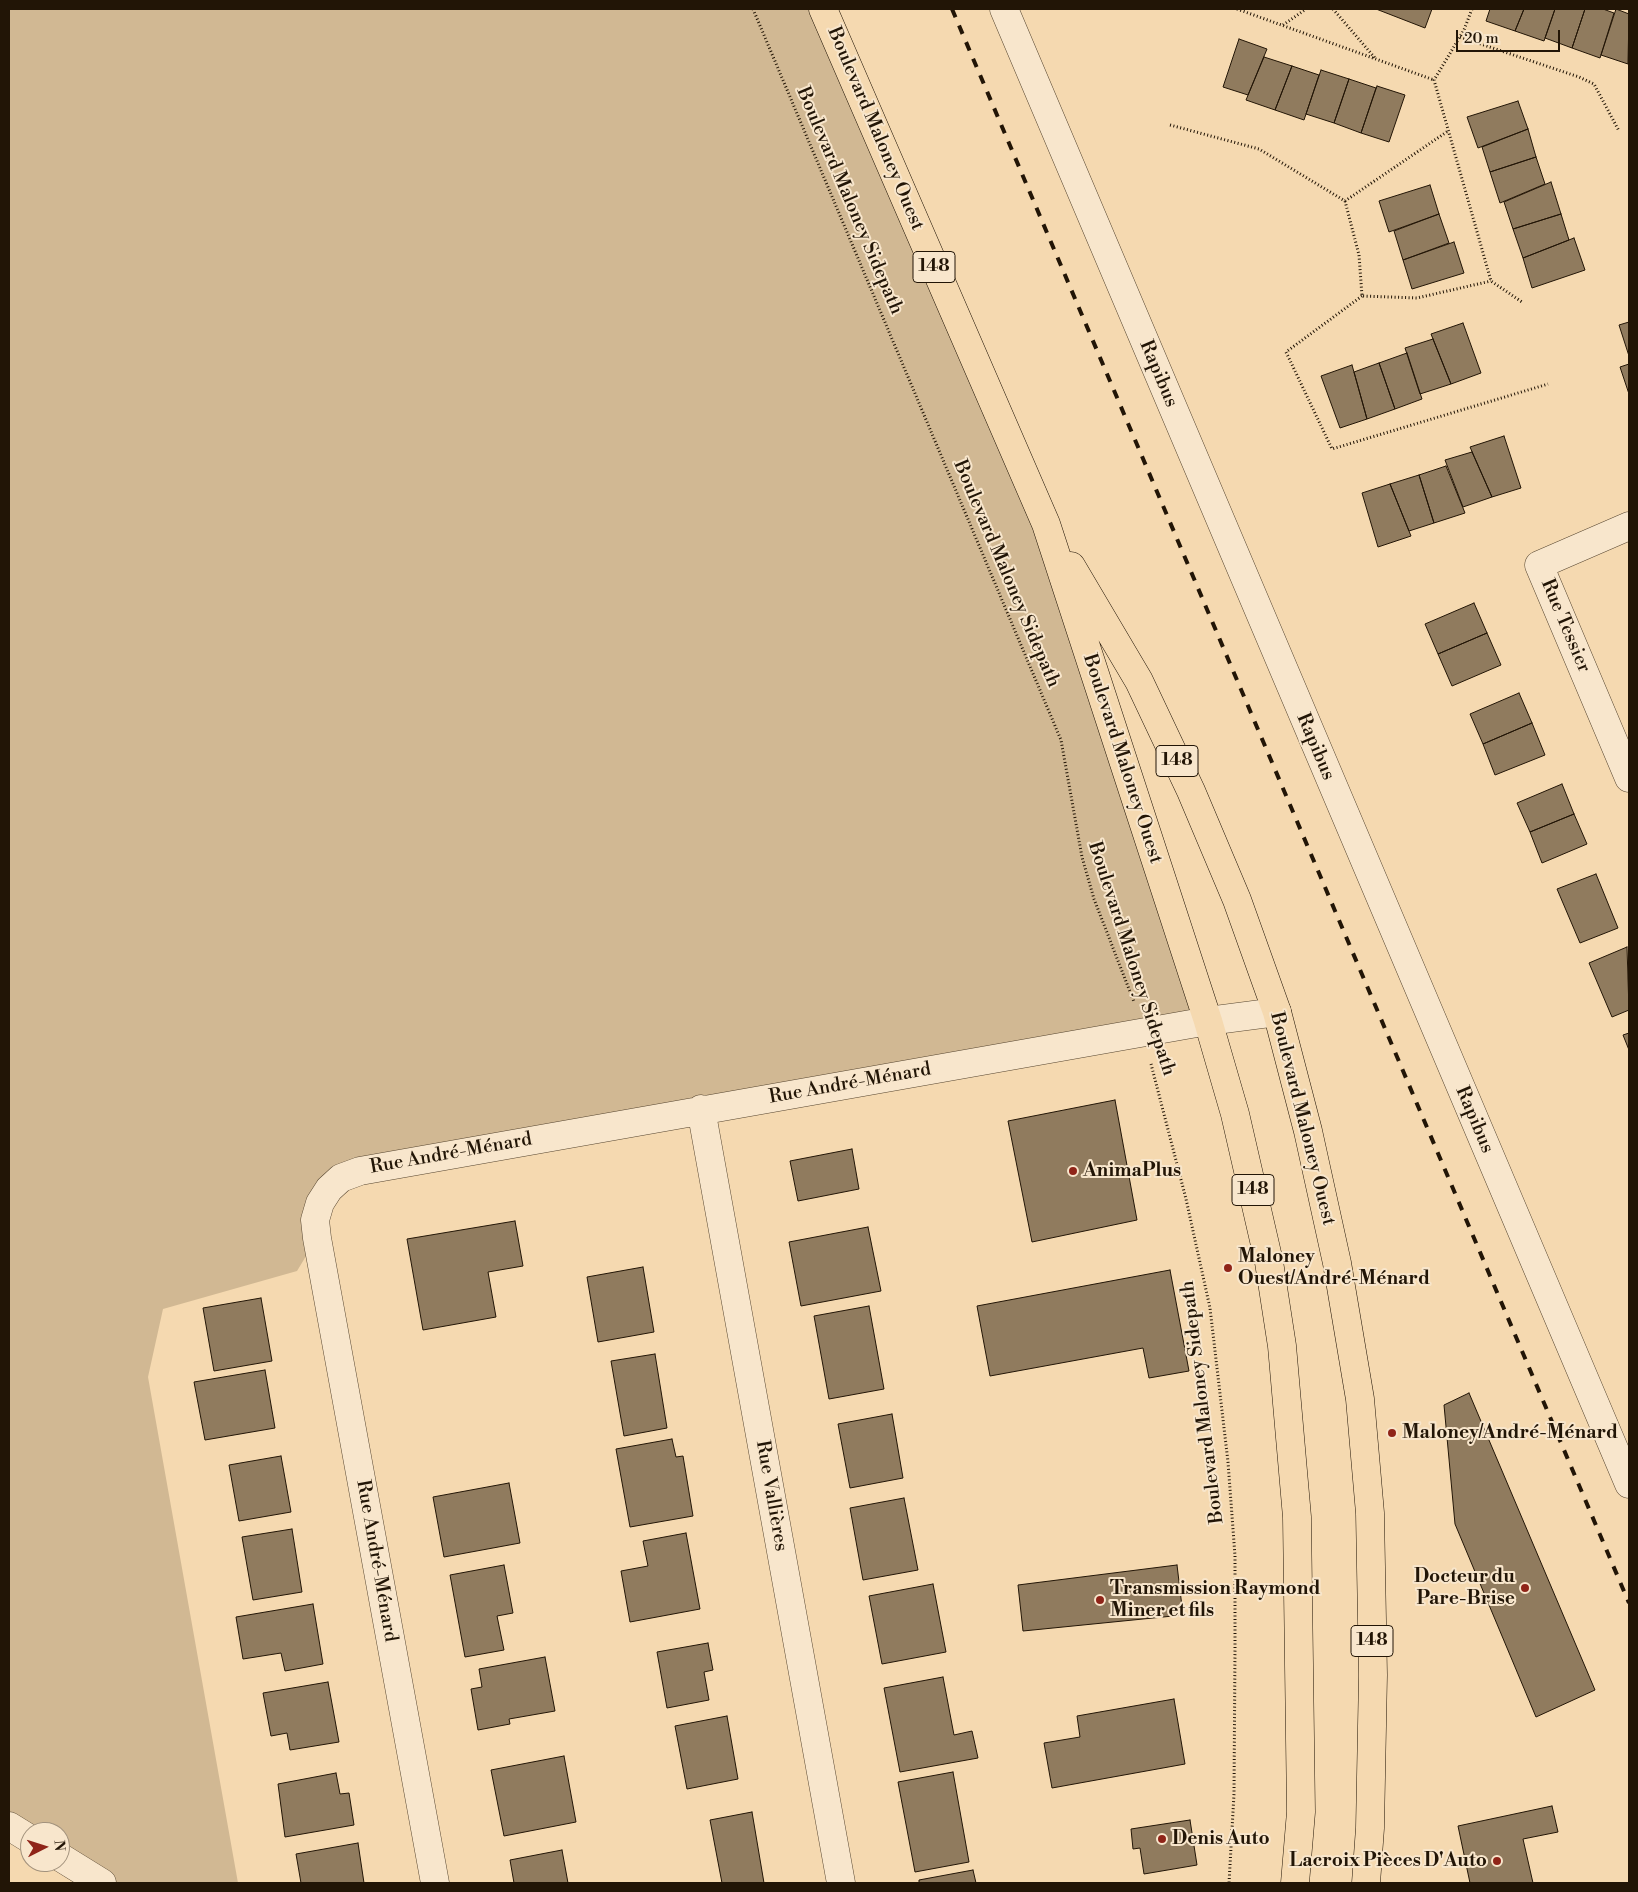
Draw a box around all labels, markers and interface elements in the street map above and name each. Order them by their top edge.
scale bar [1458,20,1562,52]
street label: Boulevard Maloney Ouest [822,24,928,234]
text: 20 m [1464,29,1499,48]
street label: Boulevard Maloney Sidepath [791,84,907,318]
road number: 148 [913,252,955,282]
street label: Rapibus [1134,337,1182,411]
street label: Boulevard Maloney Sidepath [948,457,1064,691]
street label: Rue Tessier [1535,576,1595,676]
street label: Boulevard Maloney Ouest [1077,651,1167,867]
street label: Rapibus [1291,710,1339,784]
road number: 148 [1156,746,1198,776]
street label: Boulevard Maloney Sidepath [1082,839,1180,1079]
street label: Boulevard Maloney Ouest [1264,1010,1340,1228]
street label: Rue André-Ménard [767,1059,933,1109]
street label: Rapibus [1450,1083,1498,1157]
street label: Rue André-Ménard [368,1129,534,1179]
place label: AnimaPlus [1083,1160,1181,1182]
marker: AnimaPlus [1067,1165,1079,1177]
road number: 148 [1232,1174,1274,1206]
place label: Maloney Ouest/André-Ménard [1238,1246,1430,1290]
marker: Maloney Ouest/André-Ménard [1222,1262,1234,1274]
street label: Boulevard Maloney Sidepath [1177,1279,1229,1525]
place label: Maloney/André-Ménard [1402,1422,1618,1444]
marker: Maloney/André-Ménard [1386,1427,1398,1439]
street label: Rue Vallières [750,1439,792,1553]
street label: Rue André-Ménard [351,1478,401,1644]
place label: Docteur du Pare-Brise [1414,1566,1515,1610]
place label: Transmission Raymond Miner et fils [1110,1578,1320,1622]
marker: Docteur du Pare-Brise [1519,1582,1531,1594]
marker: Transmission Raymond Miner et fils [1094,1594,1106,1606]
road number: 148 [1351,1625,1393,1656]
north arrow [20,1822,70,1872]
place label: Denis Auto [1172,1828,1270,1850]
marker: Denis Auto [1156,1833,1168,1845]
text: N [49,1839,68,1852]
place label: Lacroix Pièces D'Auto [1289,1850,1487,1872]
marker: Lacroix Pièces D'Auto [1491,1855,1503,1867]

